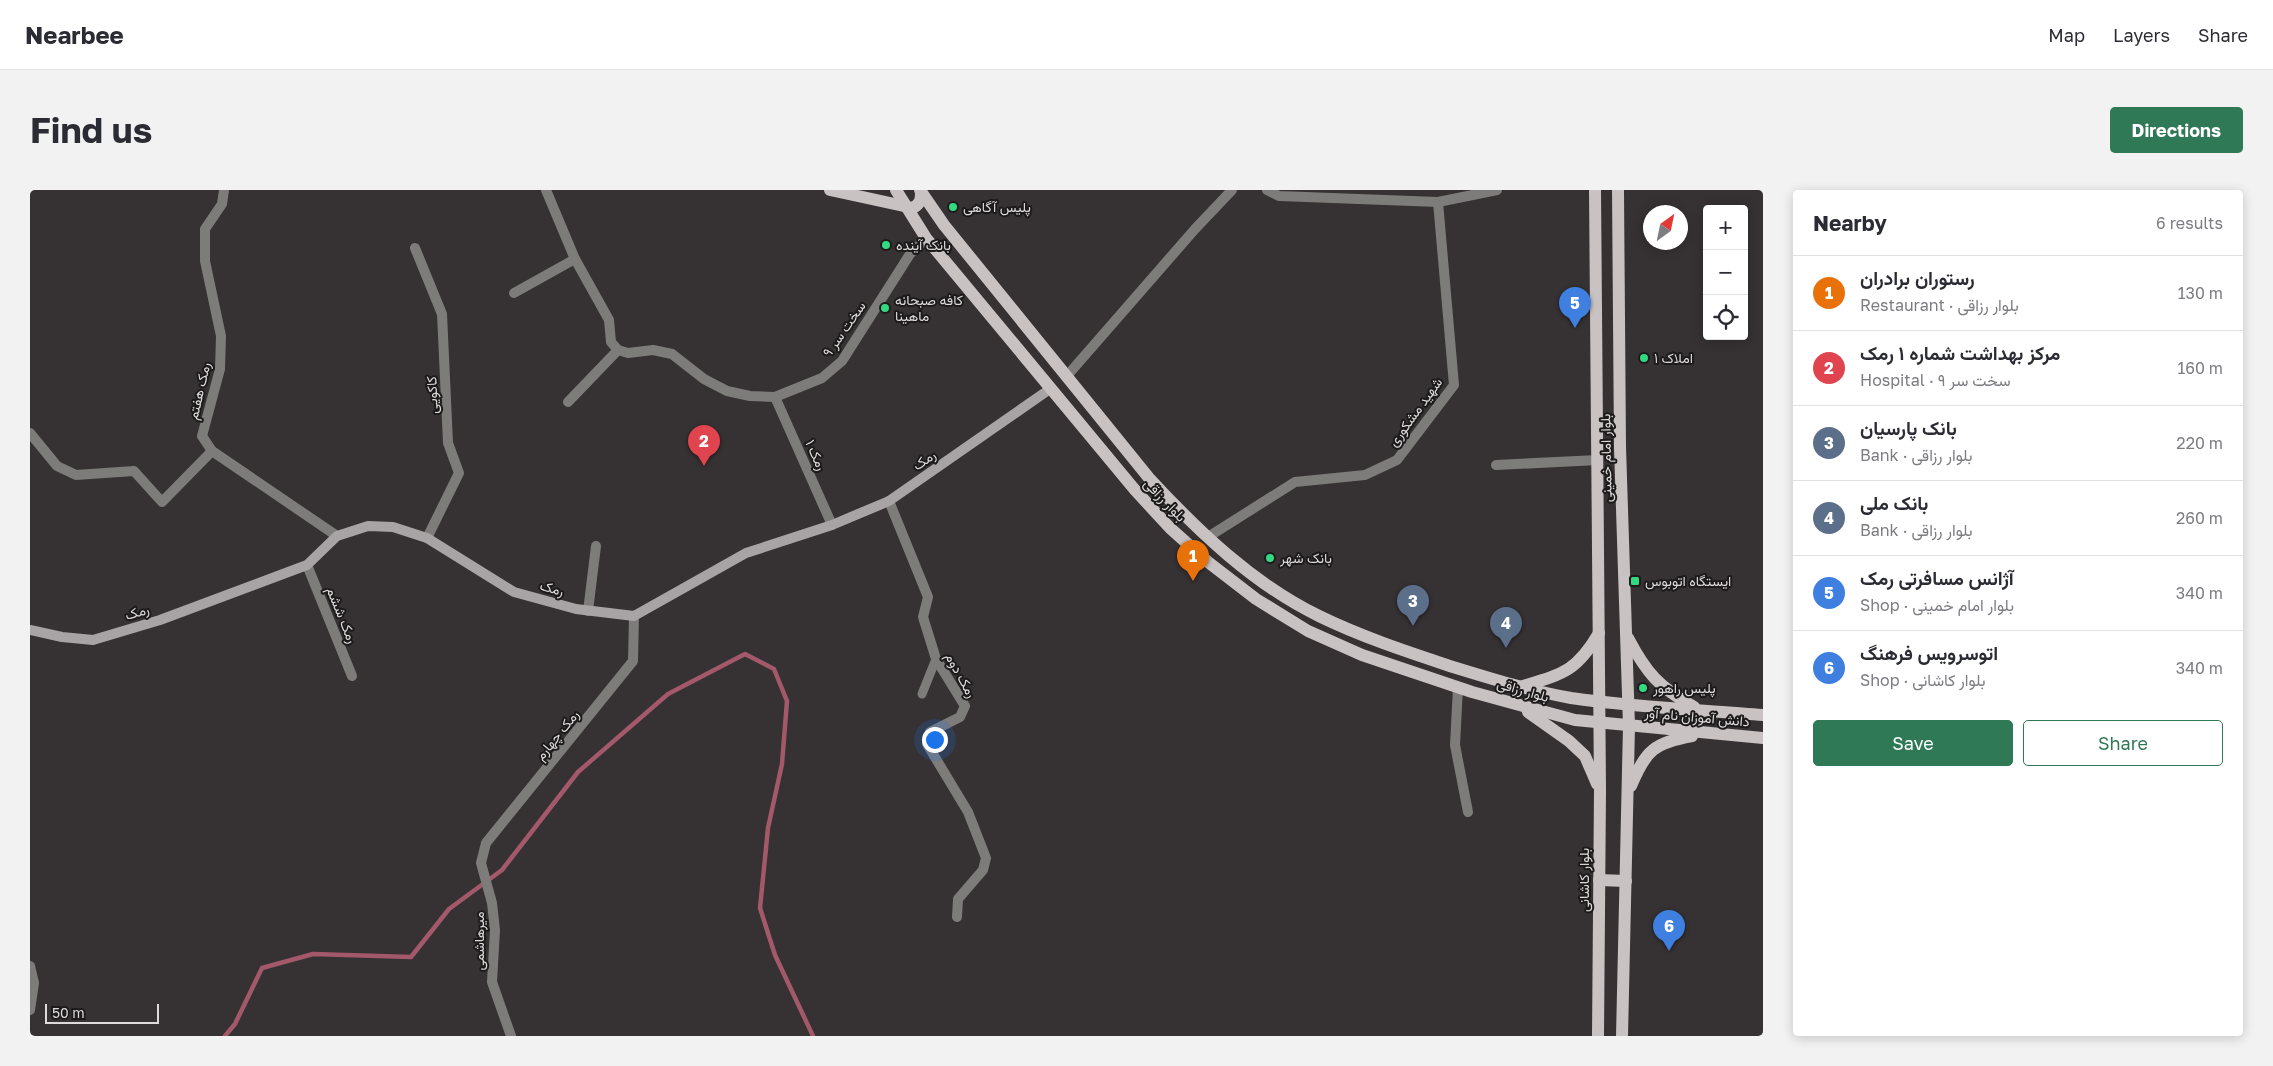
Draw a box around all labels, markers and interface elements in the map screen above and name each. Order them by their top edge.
text: Nearbee [25,20,124,49]
text: Map [2048,24,2085,46]
text: Layers [2113,24,2170,46]
text: Share [2198,24,2248,46]
button: Directions [2110,107,2243,153]
text: Find us [30,109,152,151]
place label: پلیس آگاهی [963,198,1031,217]
marker: پلیس آگاهی [947,201,959,213]
north arrow [1643,205,1688,250]
map controls [1703,205,1748,340]
button: + [1703,205,1748,250]
text: Nearby [1813,210,1887,236]
text: 6 results [2156,213,2223,233]
place label: بانک آینده [896,236,951,254]
marker: بانک آینده [880,239,892,251]
button: − [1703,250,1748,295]
text: رستوران برادران [1860,266,1975,289]
text: 1 [1825,283,1833,303]
text: 130 m [2178,283,2223,303]
pin: 5 [1559,287,1591,328]
place label: کافه صبحانه ماهینا [895,291,963,324]
button: locate [1703,295,1748,340]
text: Restaurant · بلوار رزاقی [1860,295,2019,315]
street label: سخت سر ۹ [818,298,870,360]
marker: کافه صبحانه ماهینا [879,302,891,314]
text: مرکز بهداشت شماره ۱ رمک [1860,341,2060,364]
place label: املاک ۱ [1654,349,1693,366]
marker: املاک ۱ [1638,352,1650,364]
text: 2 [1824,358,1834,378]
text: 160 m [2177,358,2223,378]
street label: رمک هفتم [184,360,214,421]
text: Hospital · سخت سر ۹ [1860,370,2011,390]
street label: شهید مشکوری [1384,374,1446,450]
street label: کاکویی [422,376,442,414]
street label: بلوار امام خمینی [1596,413,1616,503]
text: بانک پارسیان [1860,416,1957,439]
pin: 2 [688,425,720,466]
text: 3 [1824,433,1834,453]
text: 220 m [2176,433,2223,453]
street label: رمک ۱ [801,437,831,473]
text: Bank · بلوار رزاقی [1860,445,1973,465]
street label: رمک [909,446,939,474]
street label: بلوار رزاقی [1140,475,1190,525]
text: بانک ملی [1860,491,1928,514]
text: 4 [1824,508,1834,528]
text: 260 m [2176,508,2223,528]
text: Bank · بلوار رزاقی [1860,520,1973,540]
pin: 1 [1177,540,1209,581]
place label: بانک شهر [1279,549,1332,567]
marker: بانک شهر [1264,552,1276,564]
text: آژانس مسافرتی رمک [1860,566,2014,589]
place label: ایستگاه اتوبوس [1645,572,1731,590]
marker: ایستگاه اتوبوس [1629,575,1641,587]
street label: رمک [538,576,566,600]
text: 5 [1824,583,1834,603]
text: 340 m [2176,583,2223,603]
street label: رمک ششم [322,584,362,646]
pin: 3 [1397,585,1429,626]
text: Shop · بلوار امام خمینی [1860,595,2014,615]
street label: رمک [123,600,151,624]
pin: 4 [1490,607,1522,648]
text: اتوسرویس فرهنگ [1860,641,1998,664]
street label: رمک دوم [941,649,981,701]
text: 6 [1824,658,1834,678]
text: 340 m [2176,658,2223,678]
text: Shop · بلوار کاشانی [1860,670,1985,690]
street label: بلوار رزاقی [1495,674,1551,706]
place label: پلیس راهور [1652,679,1716,698]
marker: پلیس راهور [1637,682,1649,694]
street label: دانش آموزان نام آور [1643,703,1751,731]
street label: رمک چهارم [531,706,584,765]
button: Save [1813,720,2013,766]
button: Share [2023,720,2223,766]
your location [922,727,948,753]
street label: بلوار کاشانی [1575,848,1593,912]
pin: 6 [1653,910,1685,951]
street label: میرهاشمی [470,911,488,971]
scale bar [45,1001,159,1024]
text: 50 m [52,1004,85,1021]

